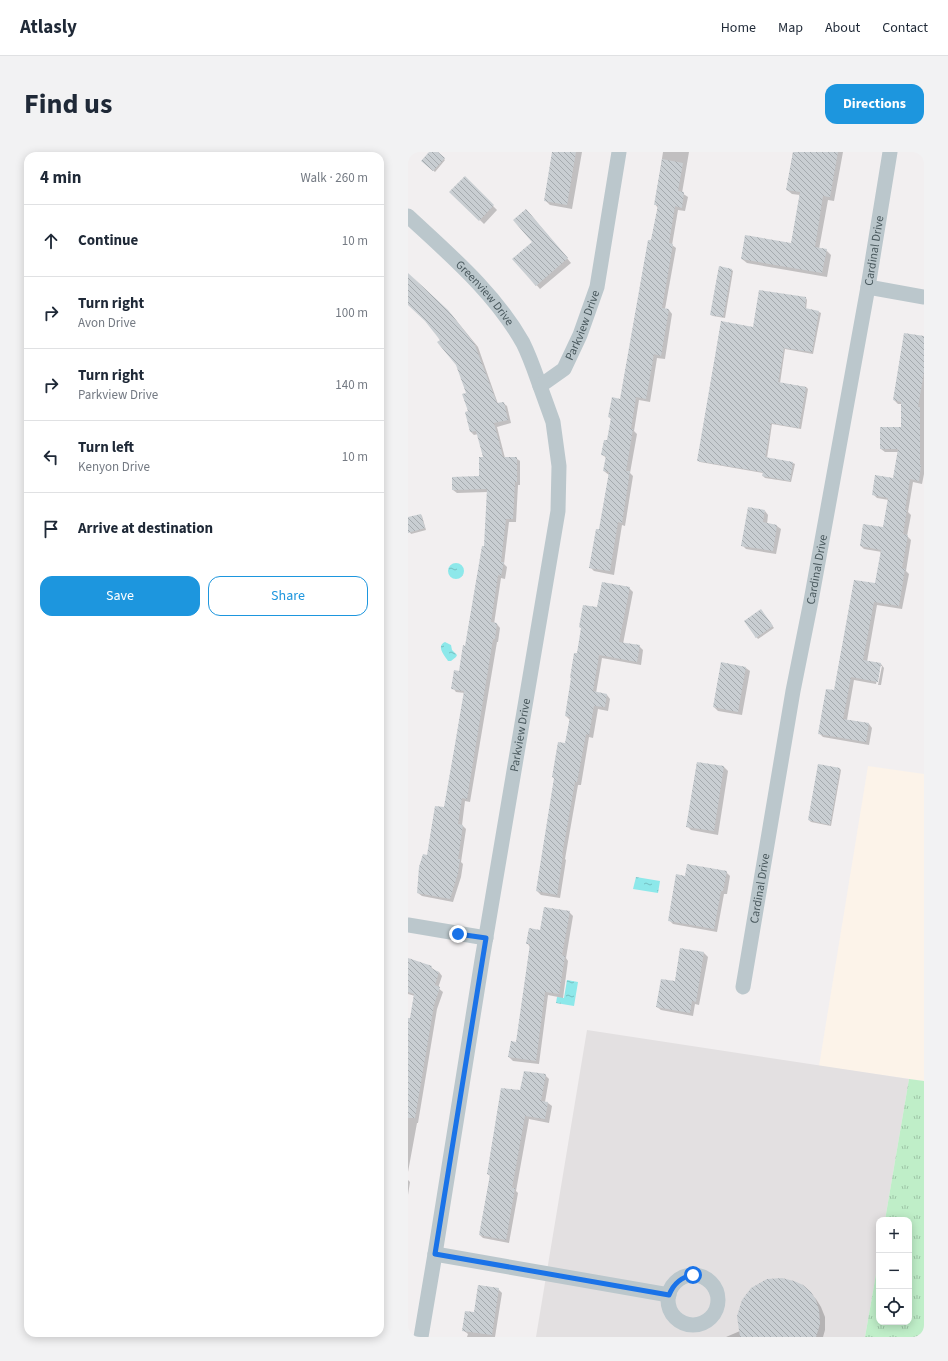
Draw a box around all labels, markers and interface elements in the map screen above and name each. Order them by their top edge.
text: Atlasly [20,14,77,41]
text: Home [721,18,756,38]
text: Map [778,18,803,38]
text: About [825,18,860,38]
text: Contact [882,18,928,38]
text: Find us [24,84,112,124]
button: Directions [825,84,924,124]
text: 4 min [40,166,81,190]
text: Walk · 260 m [300,169,368,187]
street label: Cardinal Drive [860,214,888,287]
icon: ahead [40,230,62,252]
text: Continue [78,230,138,251]
text: 10 m [342,232,368,250]
street label: Greenview Drive [452,256,518,329]
street label: Parkview Drive [561,288,604,363]
text: Turn right [78,293,144,314]
icon: right [40,302,62,324]
text: 100 m [335,304,368,322]
text: Avon Drive [78,314,136,332]
text: Turn right [78,365,144,386]
icon: right [40,374,62,396]
text: 140 m [335,376,368,394]
text: Parkview Drive [78,386,158,404]
text: Turn left [78,437,134,458]
icon: left [40,446,62,468]
text: 10 m [342,448,368,466]
text: Kenyon Drive [78,458,150,476]
icon: arrive [40,518,62,540]
text: Arrive at destination [78,518,213,539]
street label: Cardinal Drive [802,533,831,606]
button: Save [40,576,200,616]
button: Share [208,576,368,616]
street label: Parkview Drive [506,697,535,773]
street label: Cardinal Drive [745,852,774,925]
route end [449,925,467,943]
map controls [876,1217,912,1325]
button: + [876,1217,912,1253]
button: − [876,1253,912,1289]
route start [684,1266,702,1284]
button: locate [876,1289,912,1325]

